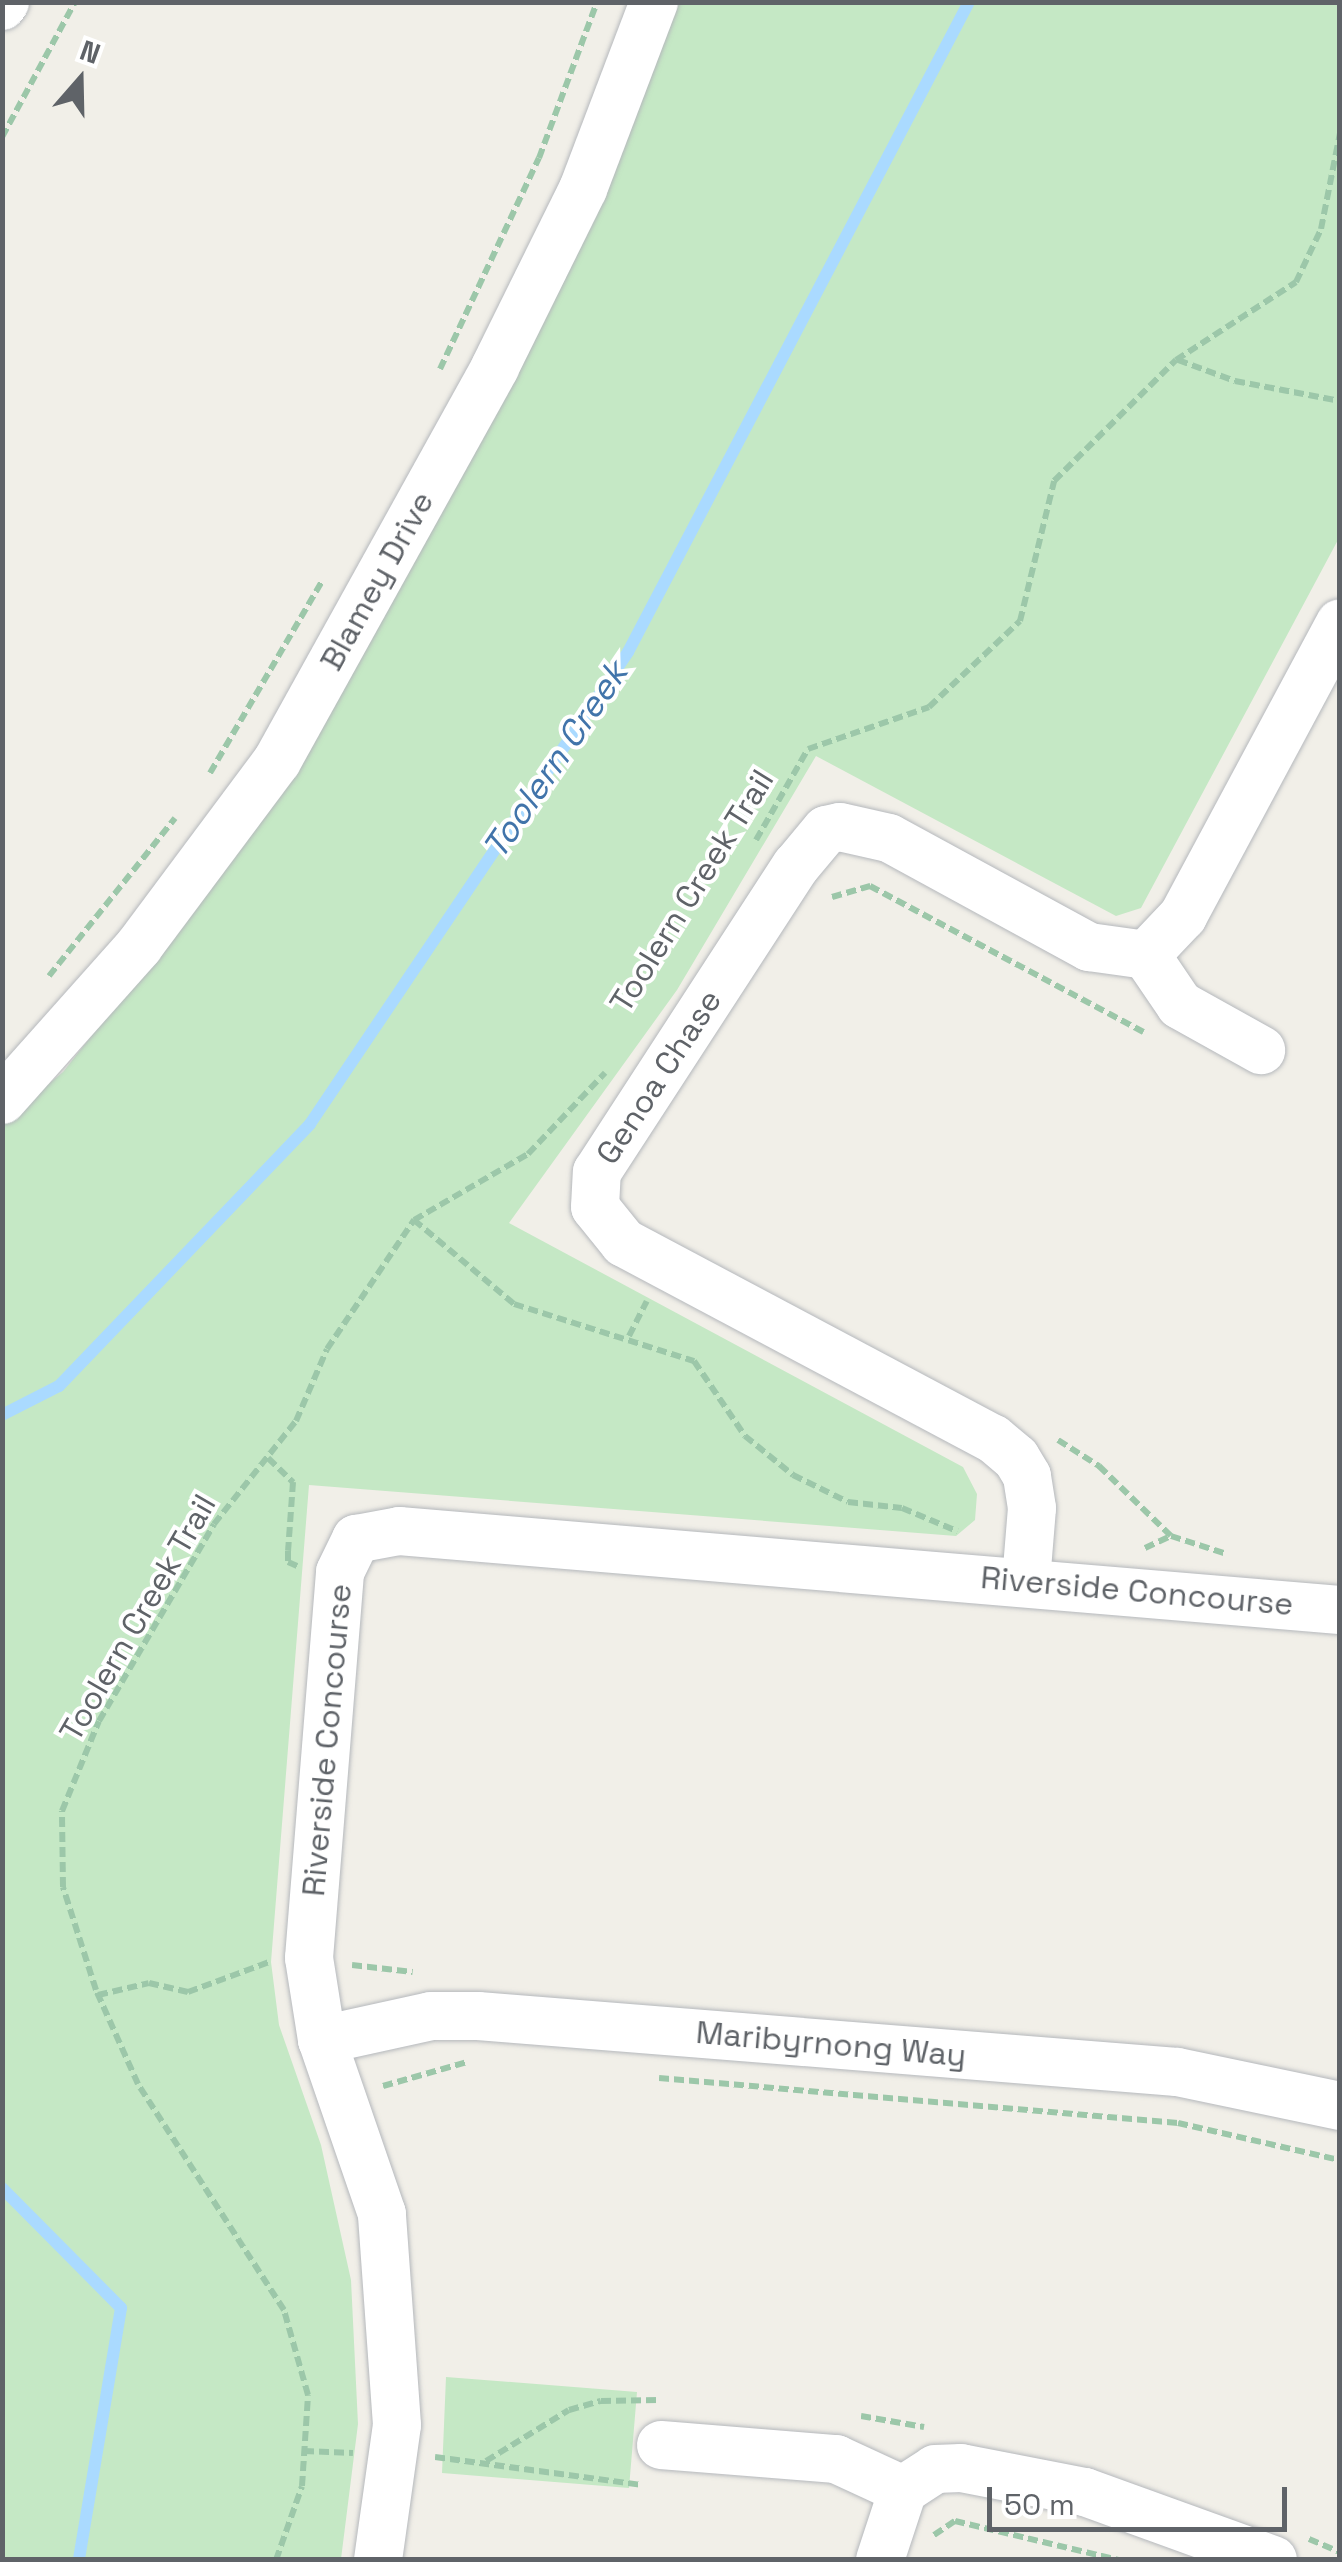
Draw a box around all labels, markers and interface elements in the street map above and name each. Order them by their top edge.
north arrow [30,30,130,130]
text: N [75,32,105,72]
street label: Blamey Drive [312,485,442,677]
water label: Toolern Creek [474,654,636,866]
street label: Toolern Creek Trail [602,762,782,1020]
street label: Genoa Chase [588,983,730,1171]
street label: Toolern Creek Trail [52,1488,224,1748]
street label: Riverside Concourse [979,1558,1295,1624]
street label: Riverside Concourse [294,1582,360,1898]
street label: Maribyrnong Way [694,2013,968,2075]
scale bar [992,2467,1292,2529]
text: 50 m [1004,2485,1075,2524]

